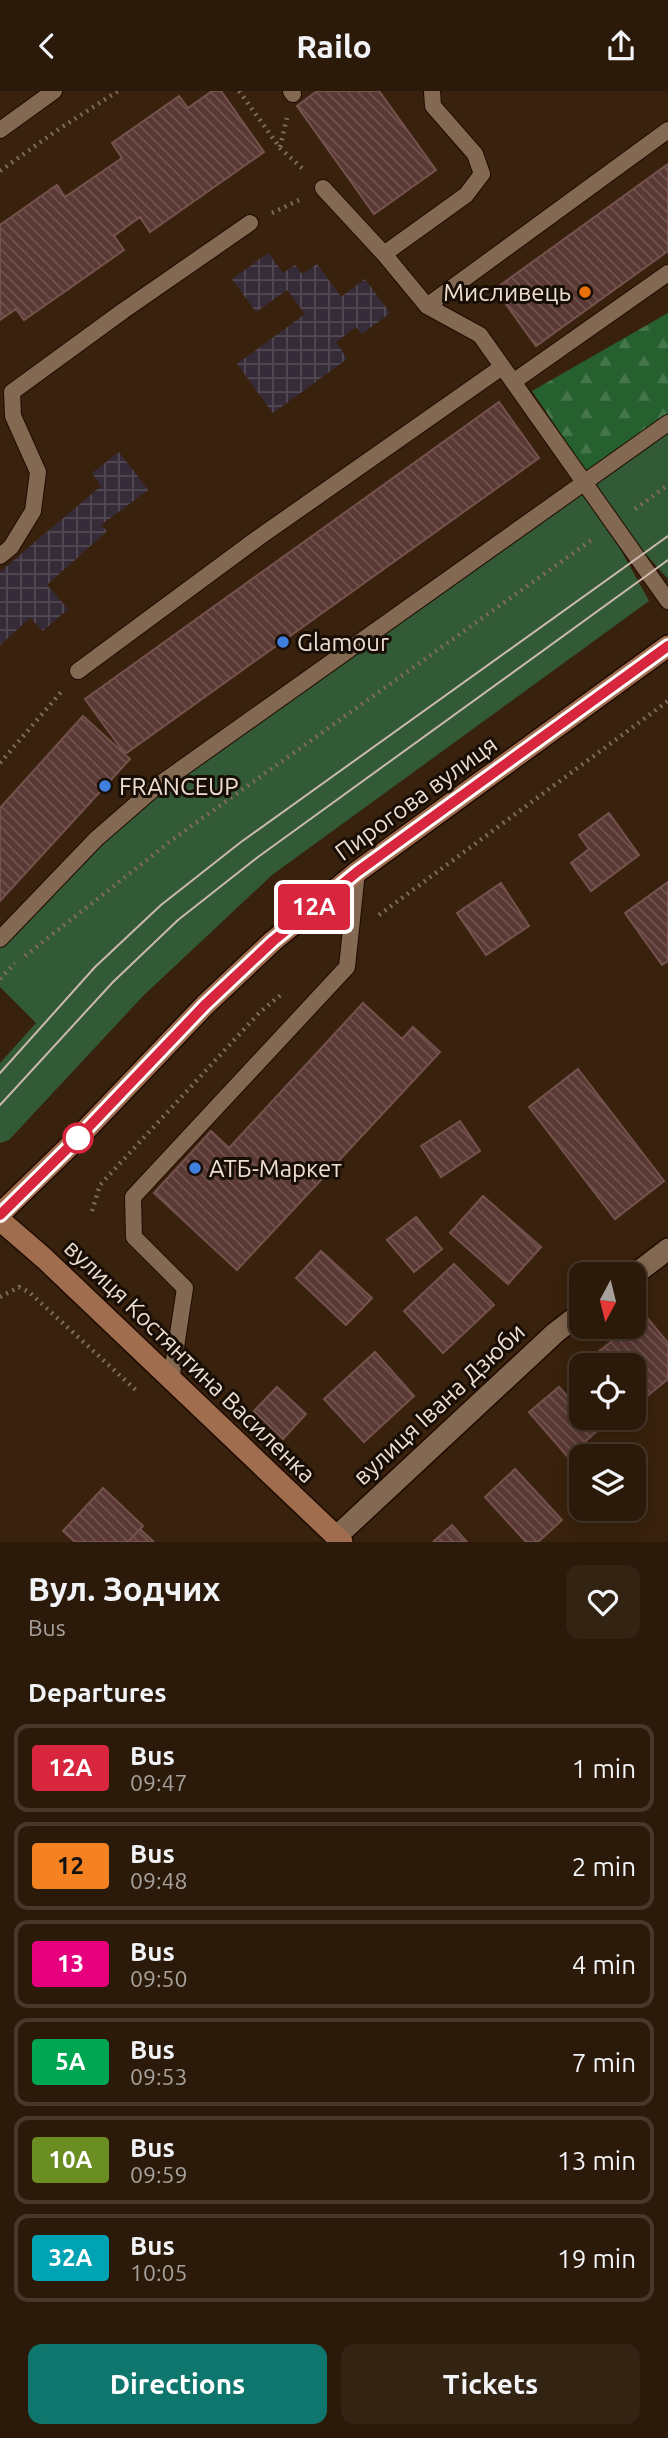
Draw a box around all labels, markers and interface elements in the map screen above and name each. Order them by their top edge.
icon: back [28,27,66,65]
icon: share [602,27,640,65]
text: Railo [296,28,372,64]
place label: Мисливець [443,279,571,306]
marker: Мисливець [577,284,593,300]
place label: Glamour [297,629,389,656]
marker: Glamour [275,634,291,650]
street label: Пирогова вулиця [330,730,502,866]
place label: FRANCEUP [119,773,239,800]
marker: FRANCEUP [97,778,113,794]
line badge: 12А [274,884,354,930]
text: 12А [292,893,336,920]
unlabelled marker [63,1123,93,1153]
place label: АТБ-Маркет [209,1155,342,1182]
marker: АТБ-Маркет [187,1160,203,1176]
street label: вулиця Костянтина Василенка [59,1234,321,1488]
north arrow [569,1262,646,1339]
map controls [569,1262,646,1521]
street label: вулиця Івана Дзюби [348,1318,530,1490]
button: locate [569,1353,646,1430]
button: layers [569,1444,646,1521]
button: heart [566,1565,640,1639]
text: Вул. Зодчих [28,1570,220,1607]
text: Bus [28,1615,66,1640]
text: Departures [28,1678,166,1707]
text: Bus [130,1741,175,1770]
text: 12А [49,1754,92,1781]
text: 1 min [572,1754,636,1783]
text: 09:47 [130,1770,188,1795]
text: Bus [130,1839,175,1868]
text: 12 [57,1852,84,1879]
text: 2 min [572,1852,636,1881]
text: 09:48 [130,1868,188,1893]
text: Bus [130,1937,175,1966]
text: 13 [57,1950,84,1977]
text: 4 min [572,1950,636,1979]
text: 09:50 [130,1966,188,1991]
text: Bus [130,2035,175,2064]
text: 5А [55,2048,86,2075]
text: 7 min [572,2048,636,2077]
text: 09:53 [130,2064,188,2089]
text: Bus [130,2133,175,2162]
text: 10А [49,2146,92,2173]
text: 13 min [557,2146,636,2175]
text: 09:59 [130,2162,188,2187]
text: Bus [130,2231,175,2260]
text: 32А [49,2244,92,2271]
text: 19 min [557,2244,636,2273]
text: 10:05 [130,2260,188,2285]
button: Directions [28,2344,327,2424]
button: Tickets [341,2344,640,2424]

